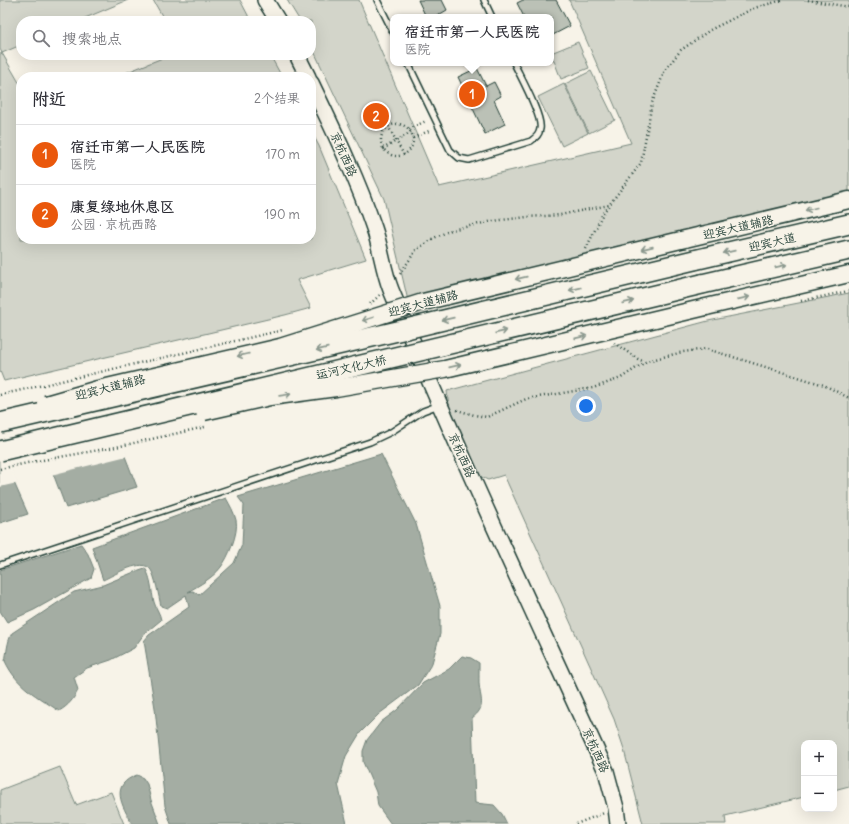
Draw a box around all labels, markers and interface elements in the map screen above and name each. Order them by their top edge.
popup [390,14,554,66]
search box [16,16,316,60]
text: 宿迁市第一人民医院 [404,22,540,41]
icon: search [30,27,52,49]
text: 搜索地点 [62,29,122,48]
text: 医院 [404,41,431,58]
pin: 1 [459,79,485,109]
text: 附近 [32,88,66,110]
text: 2个结果 [254,90,300,107]
pin: 2 [363,101,389,131]
street label: 京杭西路 [327,129,361,179]
text: 宿迁市第一人民医院 [70,137,205,156]
text: 1 [42,146,48,163]
text: 170 m [265,146,300,163]
text: 医院 [70,156,96,173]
text: 康复绿地休息区 [70,197,175,216]
text: 2 [41,206,49,223]
text: 190 m [264,206,300,223]
one-way arrow [805,206,818,214]
street label: 迎宾大道辅路 [701,212,775,242]
text: 公园 · 京杭西路 [70,216,157,233]
street label: 迎宾大道 [747,230,797,254]
one-way arrow [641,245,654,253]
one-way arrow [723,249,736,257]
one-way arrow [774,262,787,270]
one-way arrow [514,275,527,283]
street label: 迎宾大道辅路 [386,286,460,320]
one-way arrow [569,286,582,293]
one-way arrow [738,294,751,301]
one-way arrow [621,298,634,305]
one-way arrow [362,316,375,323]
one-way arrow [442,316,455,324]
one-way arrow [494,327,507,335]
one-way arrow [574,332,587,340]
one-way arrow [316,345,329,353]
street label: 运河文化大桥 [314,351,389,382]
one-way arrow [237,352,250,360]
one-way arrow [448,362,461,370]
street label: 迎宾大道辅路 [73,371,147,403]
one-way arrow [278,391,291,399]
your location [576,396,596,416]
street label: 京杭西路 [445,430,479,480]
street label: 京杭西路 [579,725,613,775]
map controls [801,740,837,812]
button: + [801,740,837,776]
button: − [801,776,837,812]

